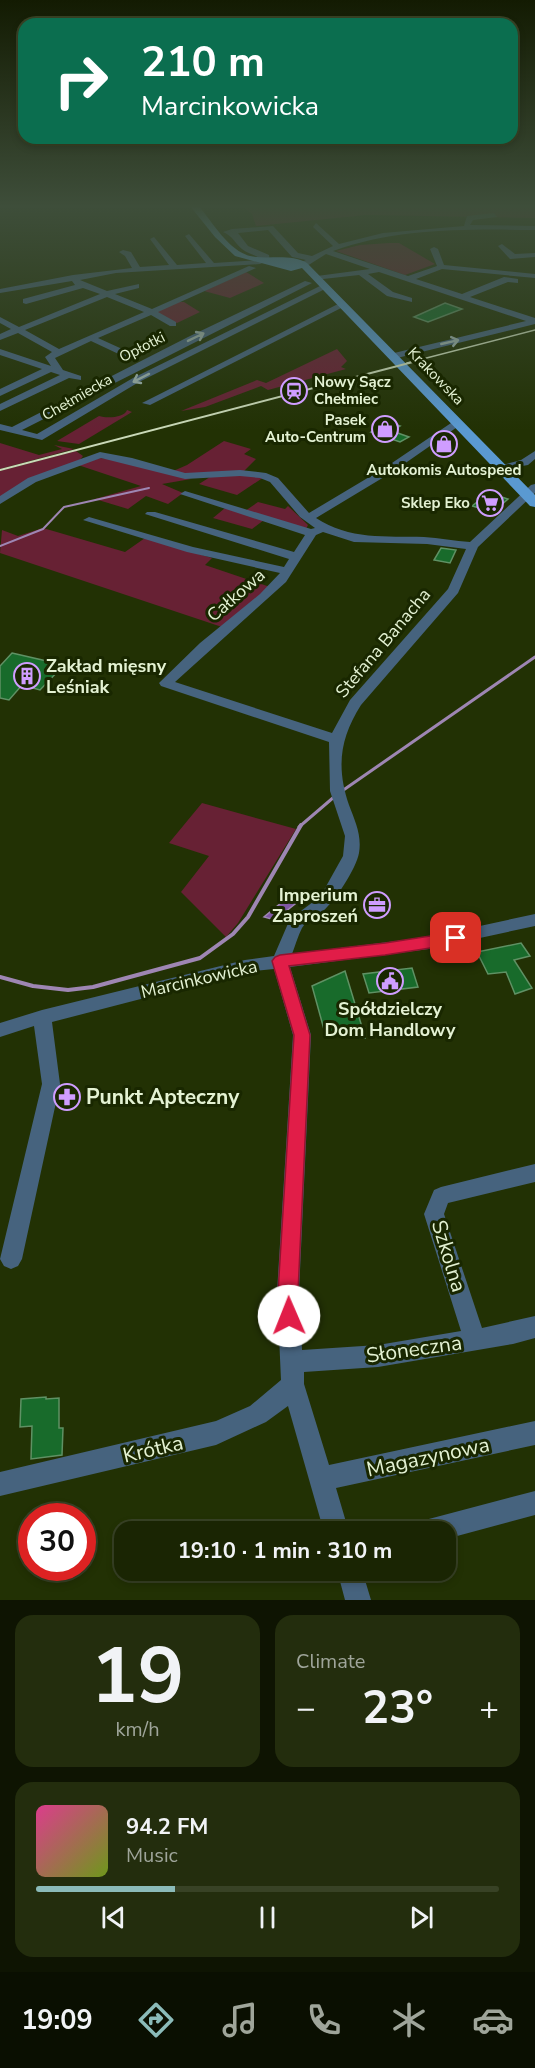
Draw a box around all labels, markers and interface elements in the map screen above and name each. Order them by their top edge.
text: 210 m [141,34,265,91]
icon: right [42,42,120,120]
text: Marcinkowicka [141,88,319,125]
street label: Opłotki [116,327,168,367]
one-way arrow [187,330,205,342]
one-way arrow [440,336,459,348]
street label: Krakowska [403,343,469,409]
street label: Chełmiecka [38,369,116,425]
place label: Nowy Sącz Chełmiec [314,372,391,409]
one-way arrow [133,373,151,384]
station icon: Nowy Sącz Chełmiec [279,376,309,406]
place label: Pasek Auto-Centrum [265,410,367,447]
shop icon: Pasek Auto-Centrum [370,414,400,444]
shop icon: Autokomis Autospeed [429,429,459,459]
place label: Autokomis Autospeed [367,460,521,480]
supermarket icon: Sklep Eko [475,488,505,518]
place label: Sklep Eko [401,493,470,513]
street label: Całkowa [202,563,270,627]
street label: Stefana Banacha [330,583,436,703]
place label: Zakład mięsny Leśniak [46,654,167,699]
building icon: Zakład mięsny Leśniak [12,661,42,691]
place label: Imperium Zaproszeń [272,883,358,928]
office icon: Imperium Zaproszeń [362,890,392,920]
pin [430,912,481,963]
icon: arrive [439,921,472,954]
street label: Marcinkowicka [138,954,260,1004]
public building icon: Spółdzielczy Dom Handlowy [375,966,405,996]
place label: Spółdzielczy Dom Handlowy [324,997,456,1042]
pharmacy icon: Punkt Apteczny [52,1082,82,1112]
place label: Punkt Apteczny [86,1083,240,1111]
street label: Szkolna [425,1217,473,1295]
position arrow [257,1284,321,1348]
street label: Słoneczna [364,1328,464,1370]
street label: Krótka [120,1429,186,1469]
street label: Magazynowa [364,1430,492,1484]
speed limit sign: 30 [18,1503,96,1581]
text: 19:10 · 1 min · 310 m [178,1536,392,1566]
text: 19 [91,1623,184,1730]
text: Climate [296,1648,365,1675]
text: 23° [362,1678,433,1739]
text: − [296,1686,316,1731]
text: + [479,1686,499,1731]
text: km/h [115,1716,160,1743]
text: 94.2 FM [126,1812,208,1842]
text: Music [126,1842,178,1869]
icon: previous [97,1901,130,1934]
icon: pause [251,1901,284,1934]
icon: next [405,1901,438,1934]
icon: directions [135,1999,177,2041]
icon: music [219,1999,261,2041]
icon: phone [303,1999,345,2041]
icon: climate [388,1999,430,2041]
icon: car [472,1999,514,2041]
text: 19:09 [21,2002,93,2039]

